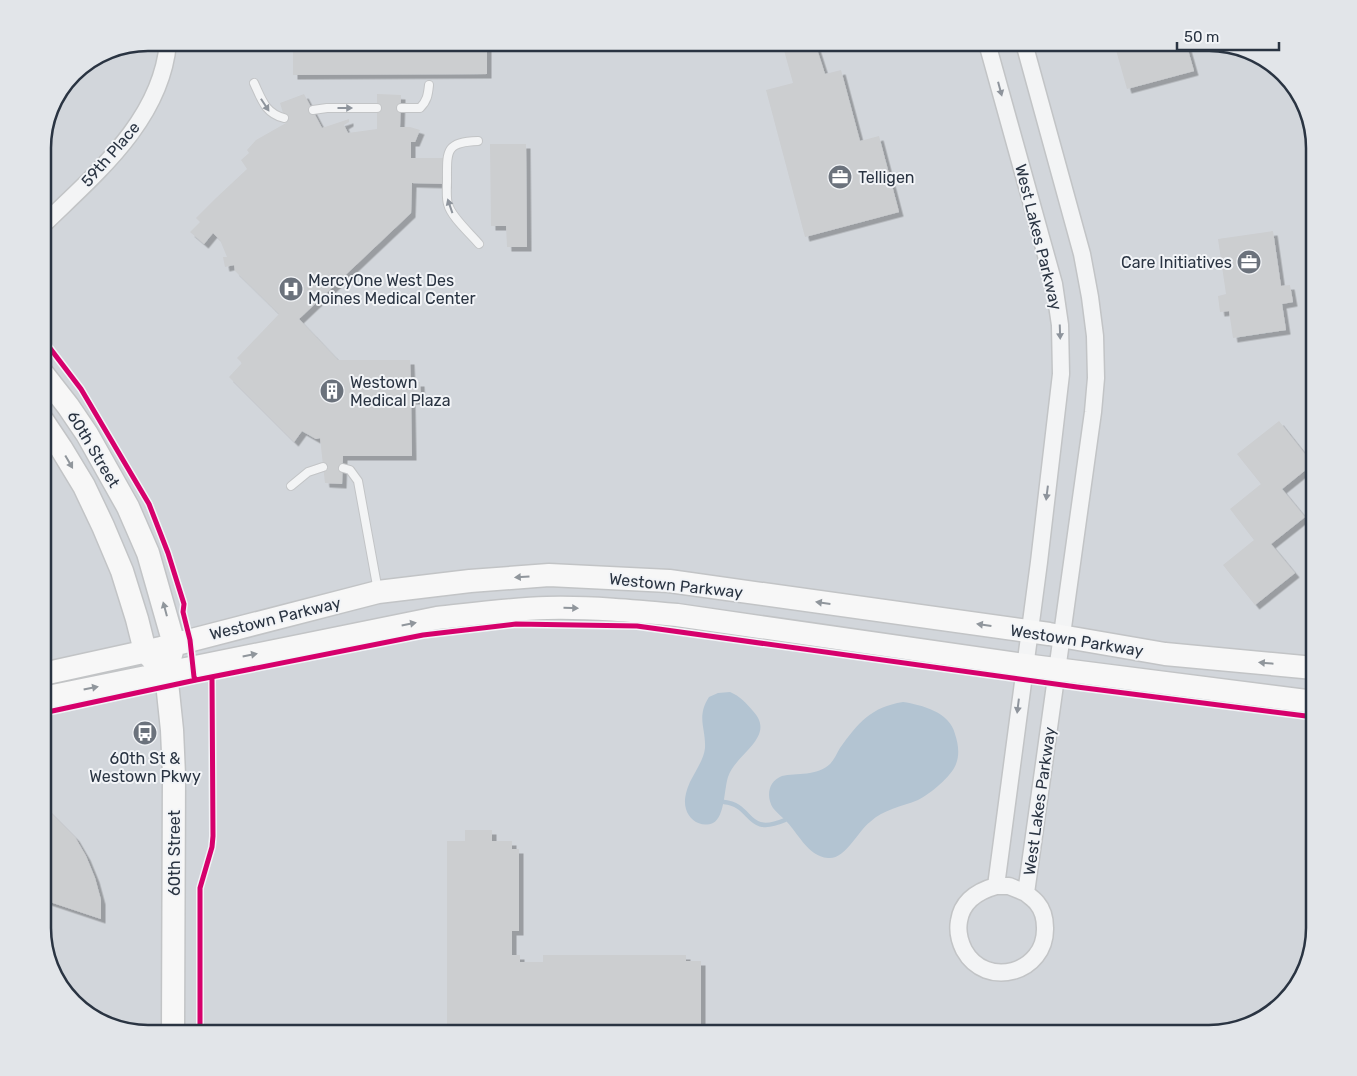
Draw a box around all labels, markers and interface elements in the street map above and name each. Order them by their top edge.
scale bar [1177,20,1280,52]
text: 50 m [1184,28,1219,46]
one-way arrow [997,82,1005,97]
one-way arrow [261,98,270,111]
one-way arrow [337,104,353,112]
street label: 59th Place [77,118,144,191]
street label: West Lakes Parkway [1011,162,1066,312]
office icon: Telligen [827,164,853,190]
place label: Telligen [858,168,915,187]
one-way arrow [446,198,454,213]
office icon: Care Initiatives [1236,249,1262,275]
place label: Care Initiatives [1121,253,1232,272]
place label: MercyOne West Des Moines Medical Center [308,271,476,308]
hospital icon: MercyOne West Des Moines Medical Center [278,276,304,302]
one-way arrow [1057,324,1065,340]
place label: Westown Medical Plaza [350,373,451,410]
building icon: Westown Medical Plaza [319,378,345,404]
street label: 60th Street [63,408,124,491]
one-way arrow [65,456,74,469]
one-way arrow [1043,486,1051,502]
street label: Westown Parkway [608,569,744,602]
one-way arrow [514,573,530,581]
street label: Westown Parkway [208,593,343,644]
one-way arrow [814,599,830,607]
one-way arrow [161,601,169,617]
one-way arrow [563,605,579,613]
one-way arrow [401,619,417,627]
one-way arrow [975,621,991,629]
street label: Westown Parkway [1009,621,1145,660]
one-way arrow [242,651,257,659]
one-way arrow [1258,659,1274,667]
one-way arrow [83,684,98,692]
one-way arrow [1014,699,1022,715]
bus stop icon: 60th St & Westown Pkwy [132,720,158,746]
street label: West Lakes Parkway [1020,725,1059,877]
place label: 60th St & Westown Pkwy [89,749,201,786]
street label: 60th Street [165,810,184,896]

